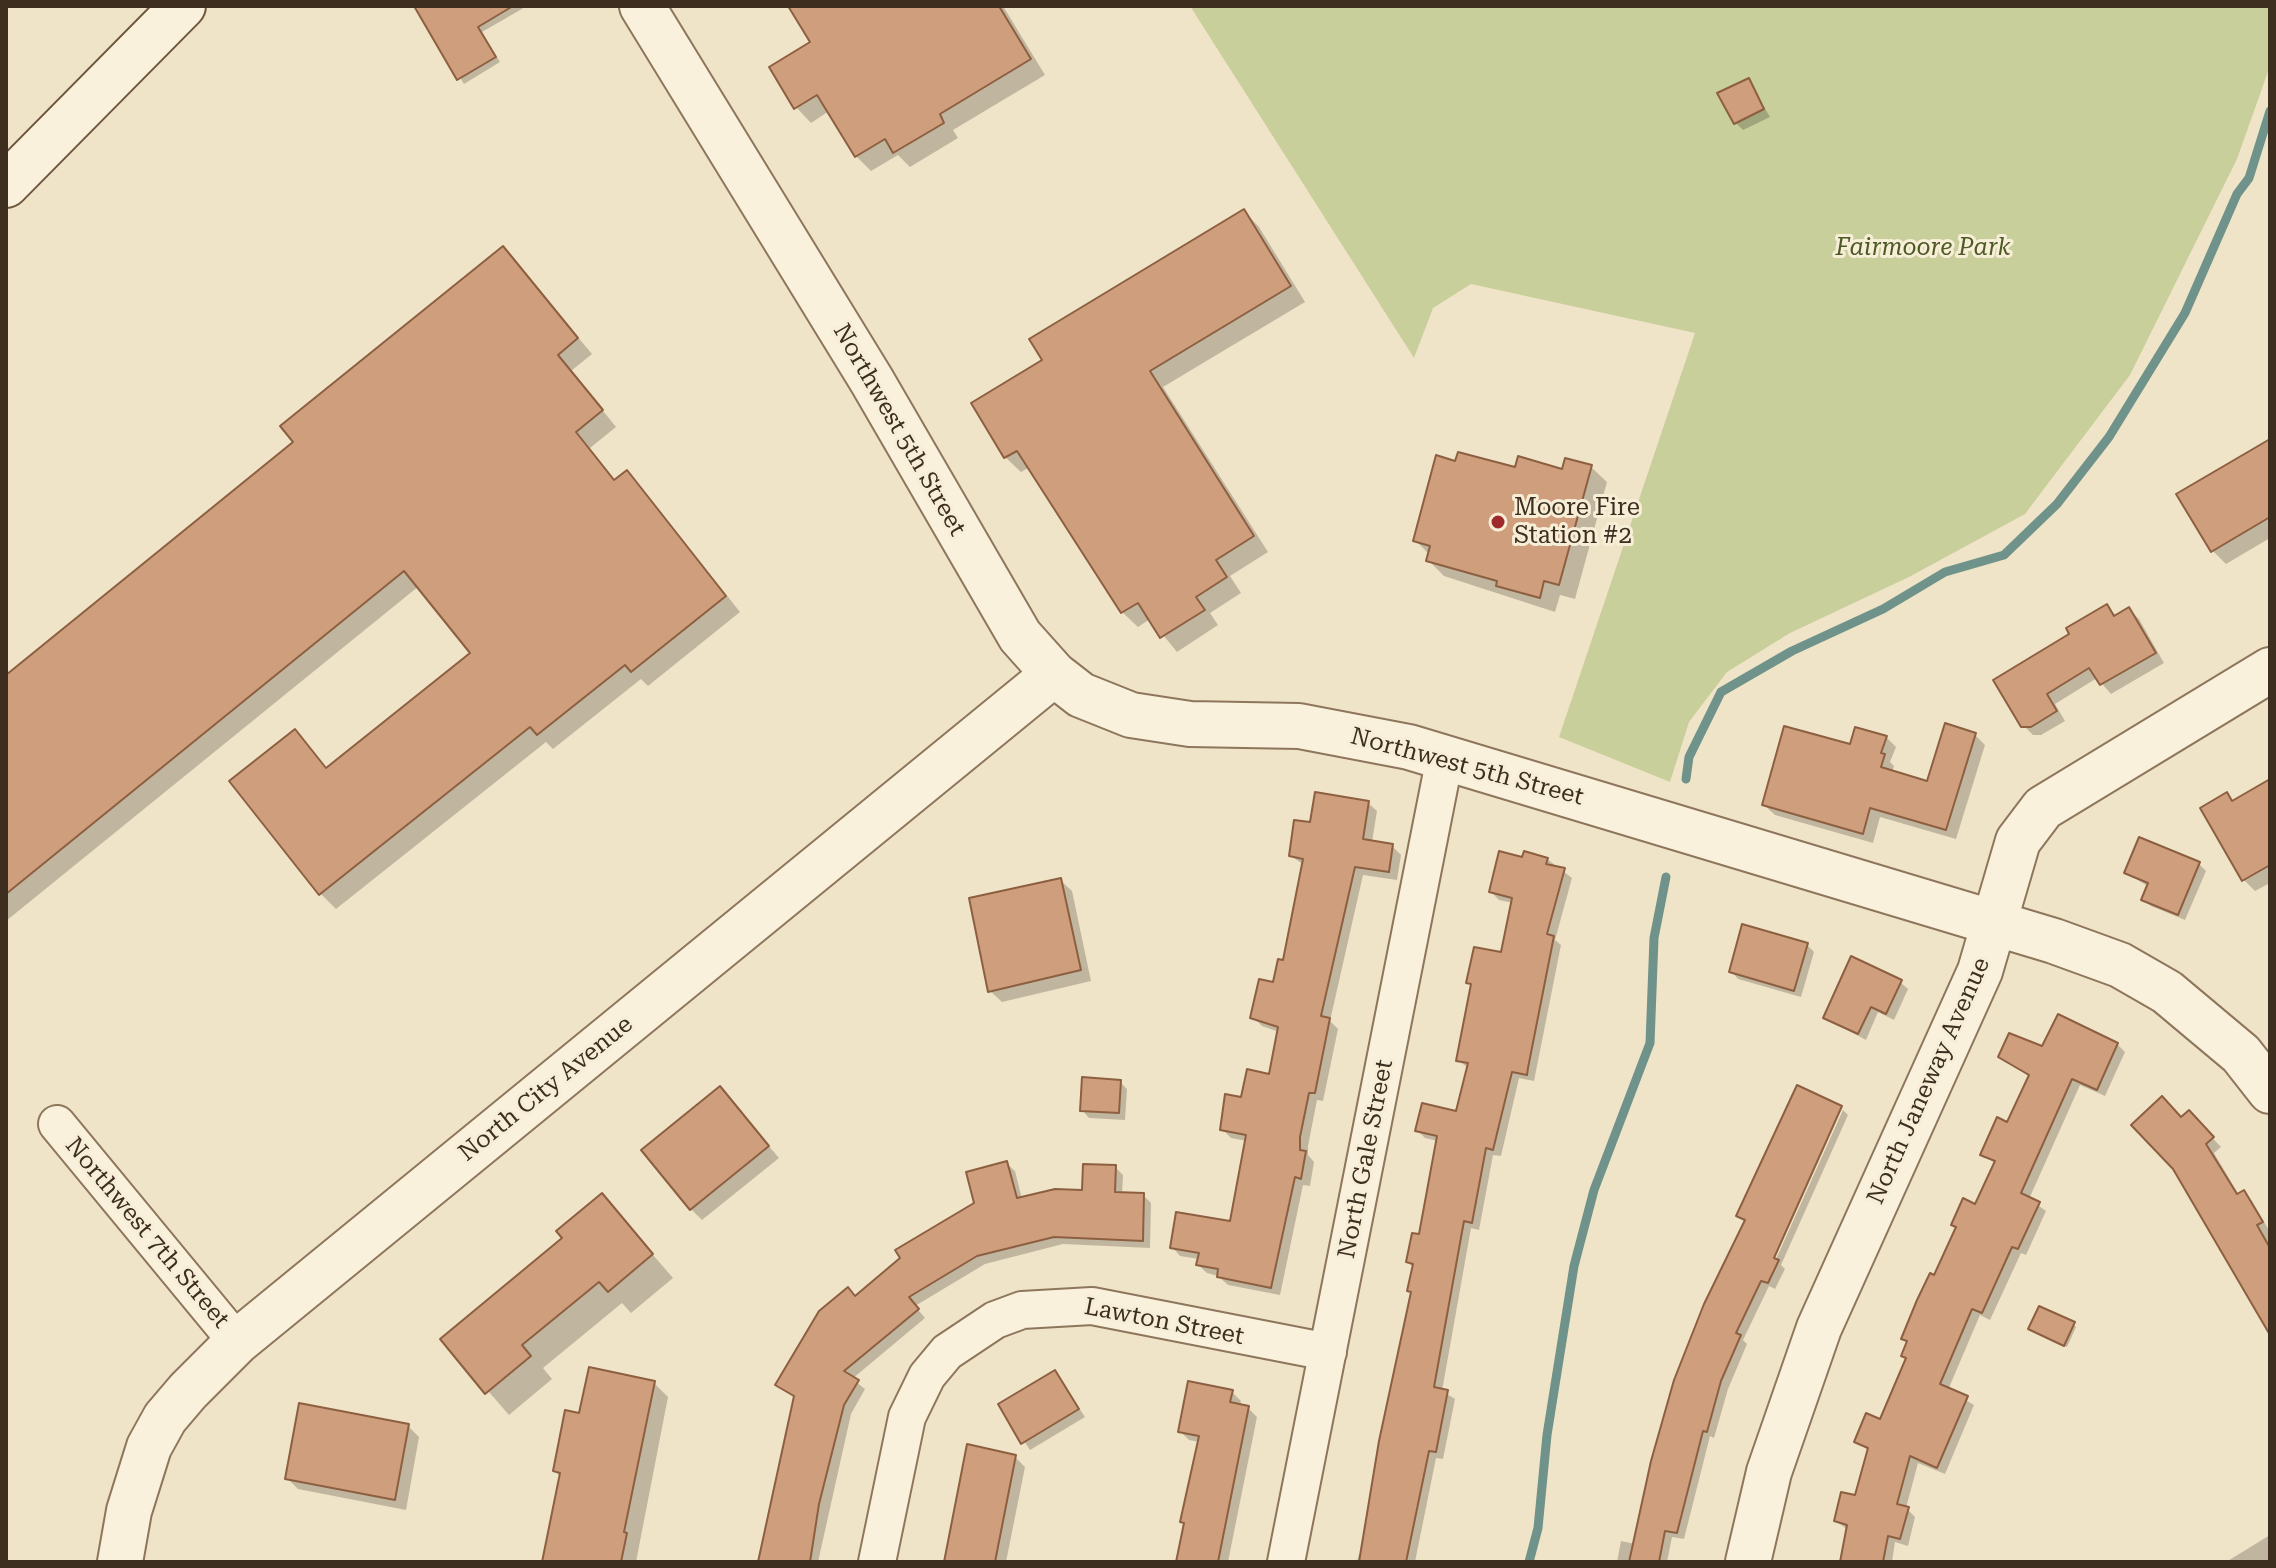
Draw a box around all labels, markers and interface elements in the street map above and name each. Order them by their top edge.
park label: Fairmoore Park [1836,234,2010,262]
street label: Northwest 5th Street [827,319,971,541]
place label: Moore Fire Station #2 [1514,494,1640,550]
marker: Moore Fire Station #2 [1489,513,1507,531]
street label: Northwest 5th Street [1347,722,1587,812]
street label: North Janeway Avenue [1862,953,1996,1209]
street label: North City Avenue [453,1010,639,1168]
street label: North Gale Street [1333,1057,1399,1261]
street label: Northwest 7th Street [59,1132,235,1334]
street label: Lawton Street [1082,1292,1246,1352]

